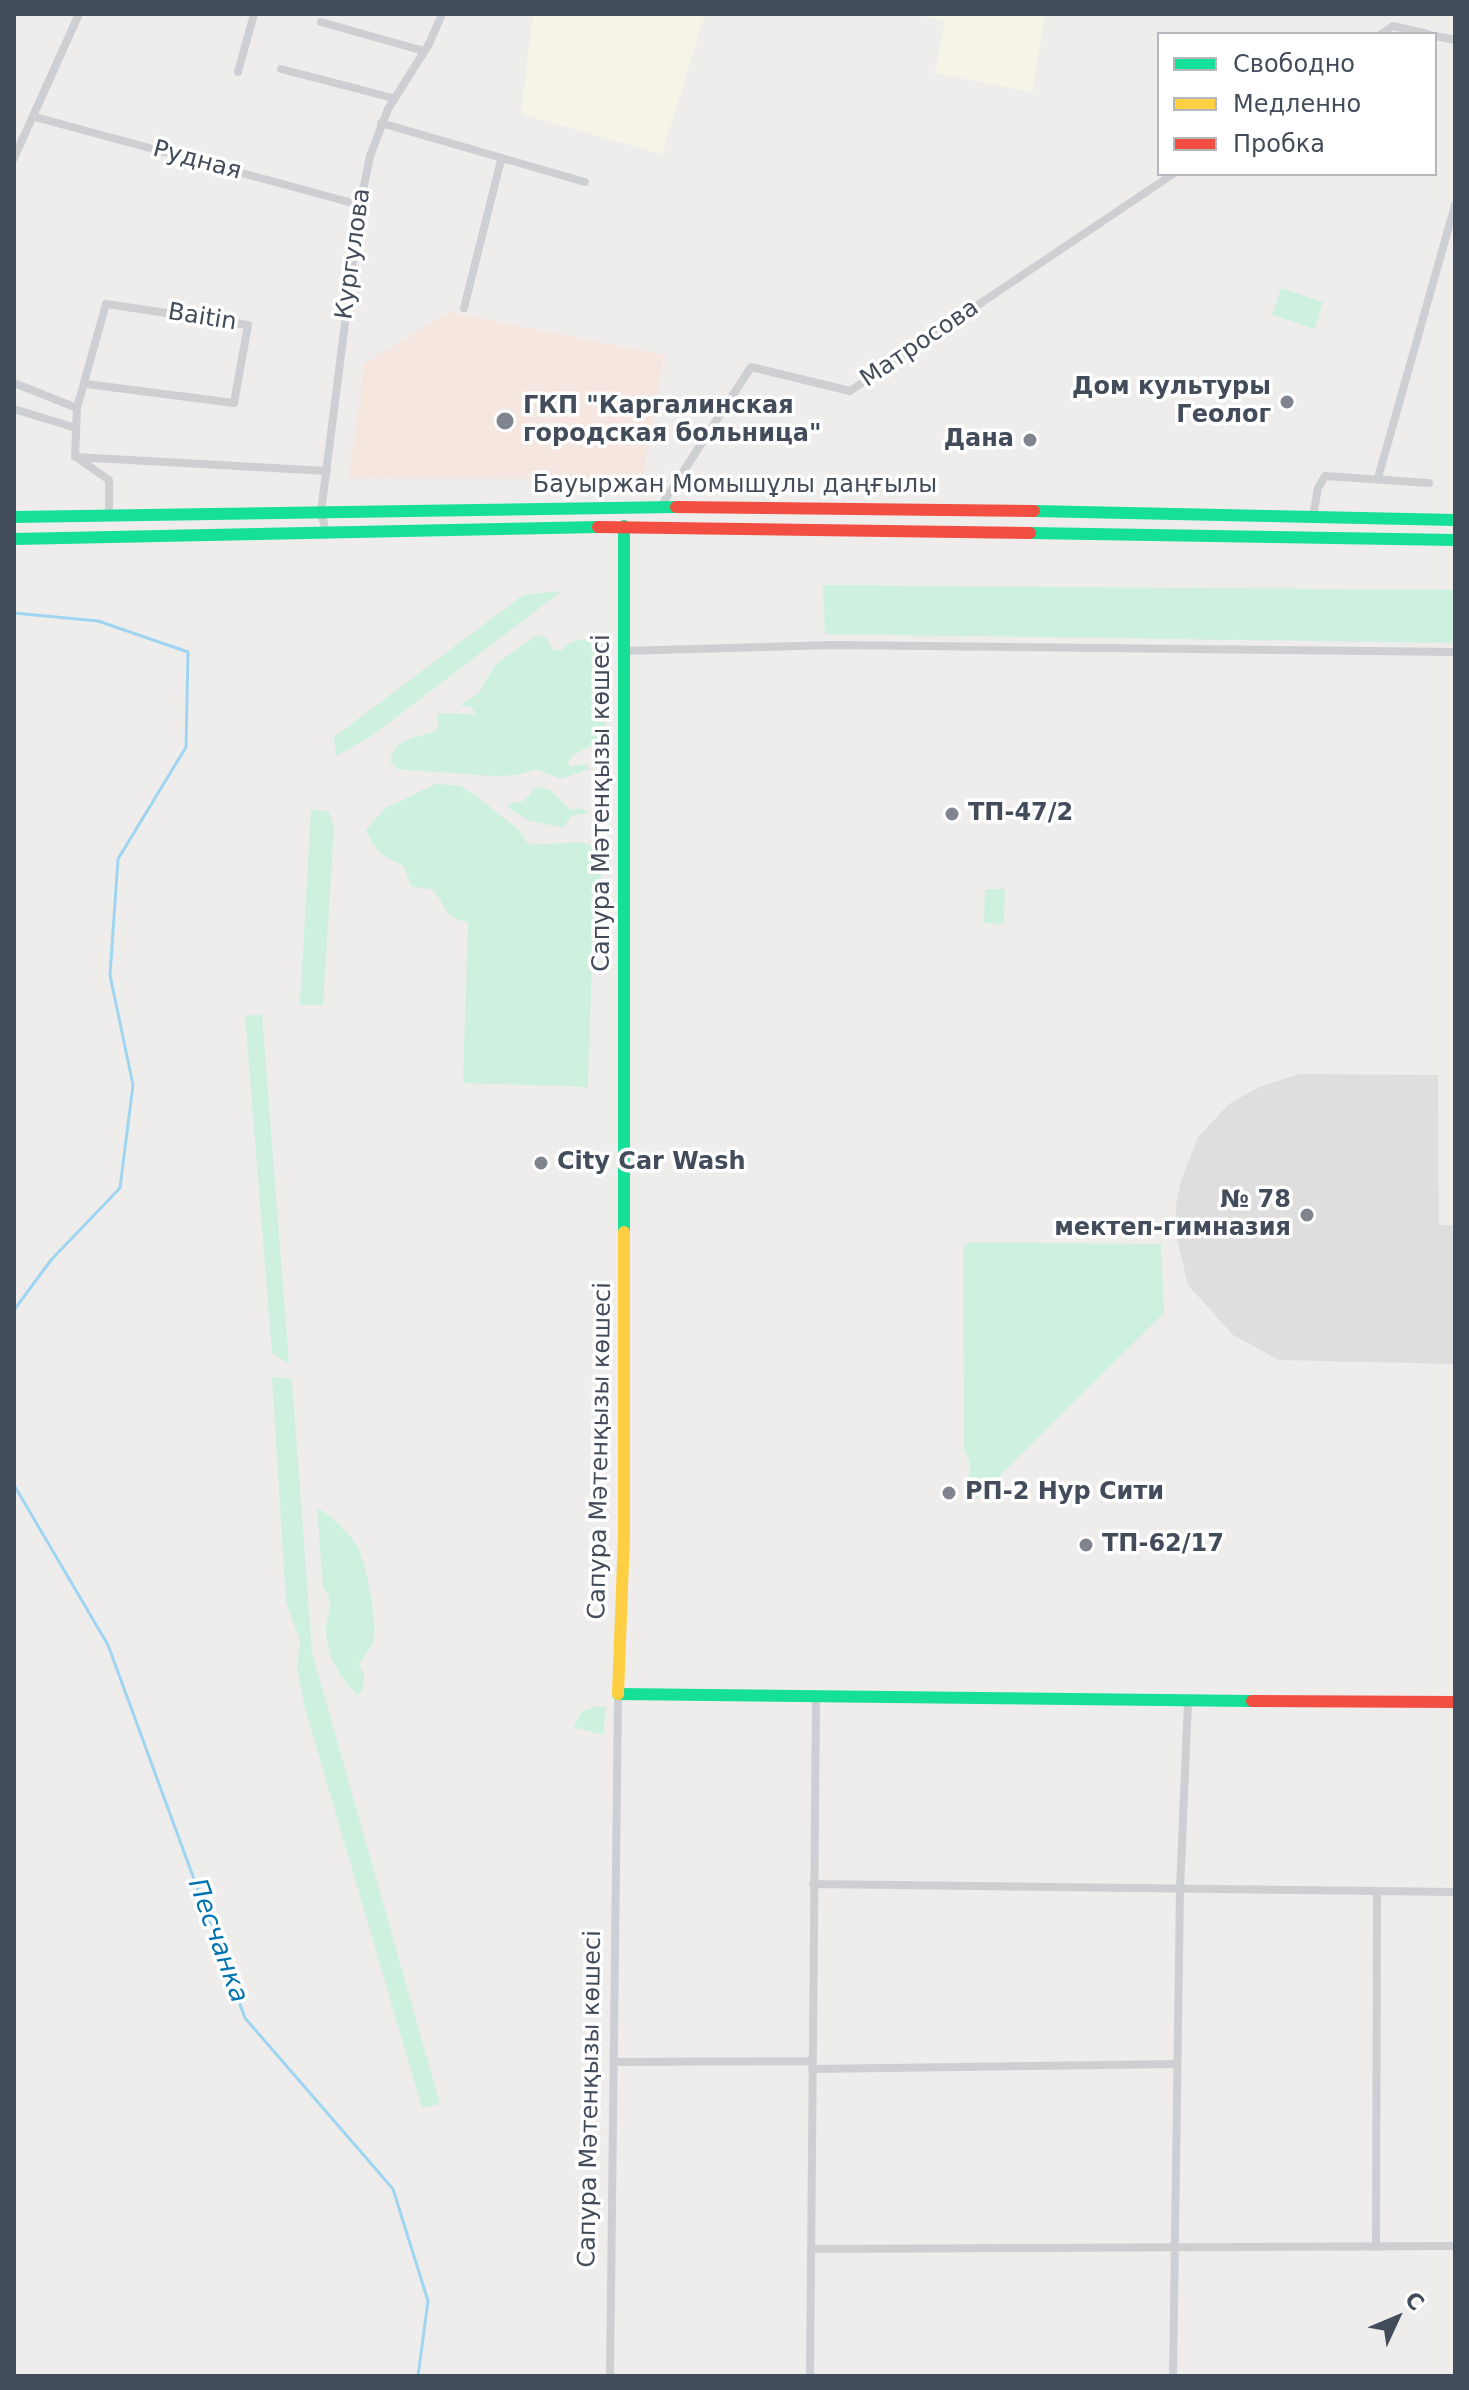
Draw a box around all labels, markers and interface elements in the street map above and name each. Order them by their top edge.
legend [1157,32,1437,176]
text: Свободно [1233,50,1355,78]
text: Медленно [1233,90,1361,118]
text: Пробка [1233,130,1325,158]
street label: Рудная [150,135,244,187]
street label: Кургулова [331,187,377,321]
street label: Матросова [856,294,984,394]
street label: Baitin [166,298,238,338]
place label: Дом культуры Геолог [1072,374,1271,430]
place label: ГКП "Каргалинская городская больница" [523,393,821,449]
marker: Дом культуры Геолог [1278,393,1296,411]
marker: ГКП "Каргалинская городская больница" [494,410,516,432]
place label: Дана [944,426,1014,454]
marker: Дана [1021,431,1039,449]
street label: Бауыржан Момышұлы даңғылы [533,472,937,500]
street label: Сапура Мәтенқызы көшесі [589,634,617,972]
place label: ТП-47/2 [968,800,1073,828]
marker: ТП-47/2 [943,805,961,823]
place label: City Car Wash [557,1149,745,1177]
marker: City Car Wash [532,1154,550,1172]
place label: № 78 мектеп-гимназия [1054,1187,1291,1243]
marker: № 78 мектеп-гимназия [1298,1206,1316,1224]
street label: Сапура Мәтенқызы көшесі [584,1282,618,1620]
place label: РП-2 Нур Сити [965,1479,1164,1507]
marker: РП-2 Нур Сити [940,1484,958,1502]
place label: ТП-62/17 [1102,1531,1224,1559]
marker: ТП-62/17 [1077,1536,1095,1554]
water label: Песчанка [180,1875,254,2007]
street label: Сапура Мәтенқызы көшесі [574,1930,608,2268]
north arrow [1357,2278,1437,2358]
text: С [1400,2286,1429,2315]

